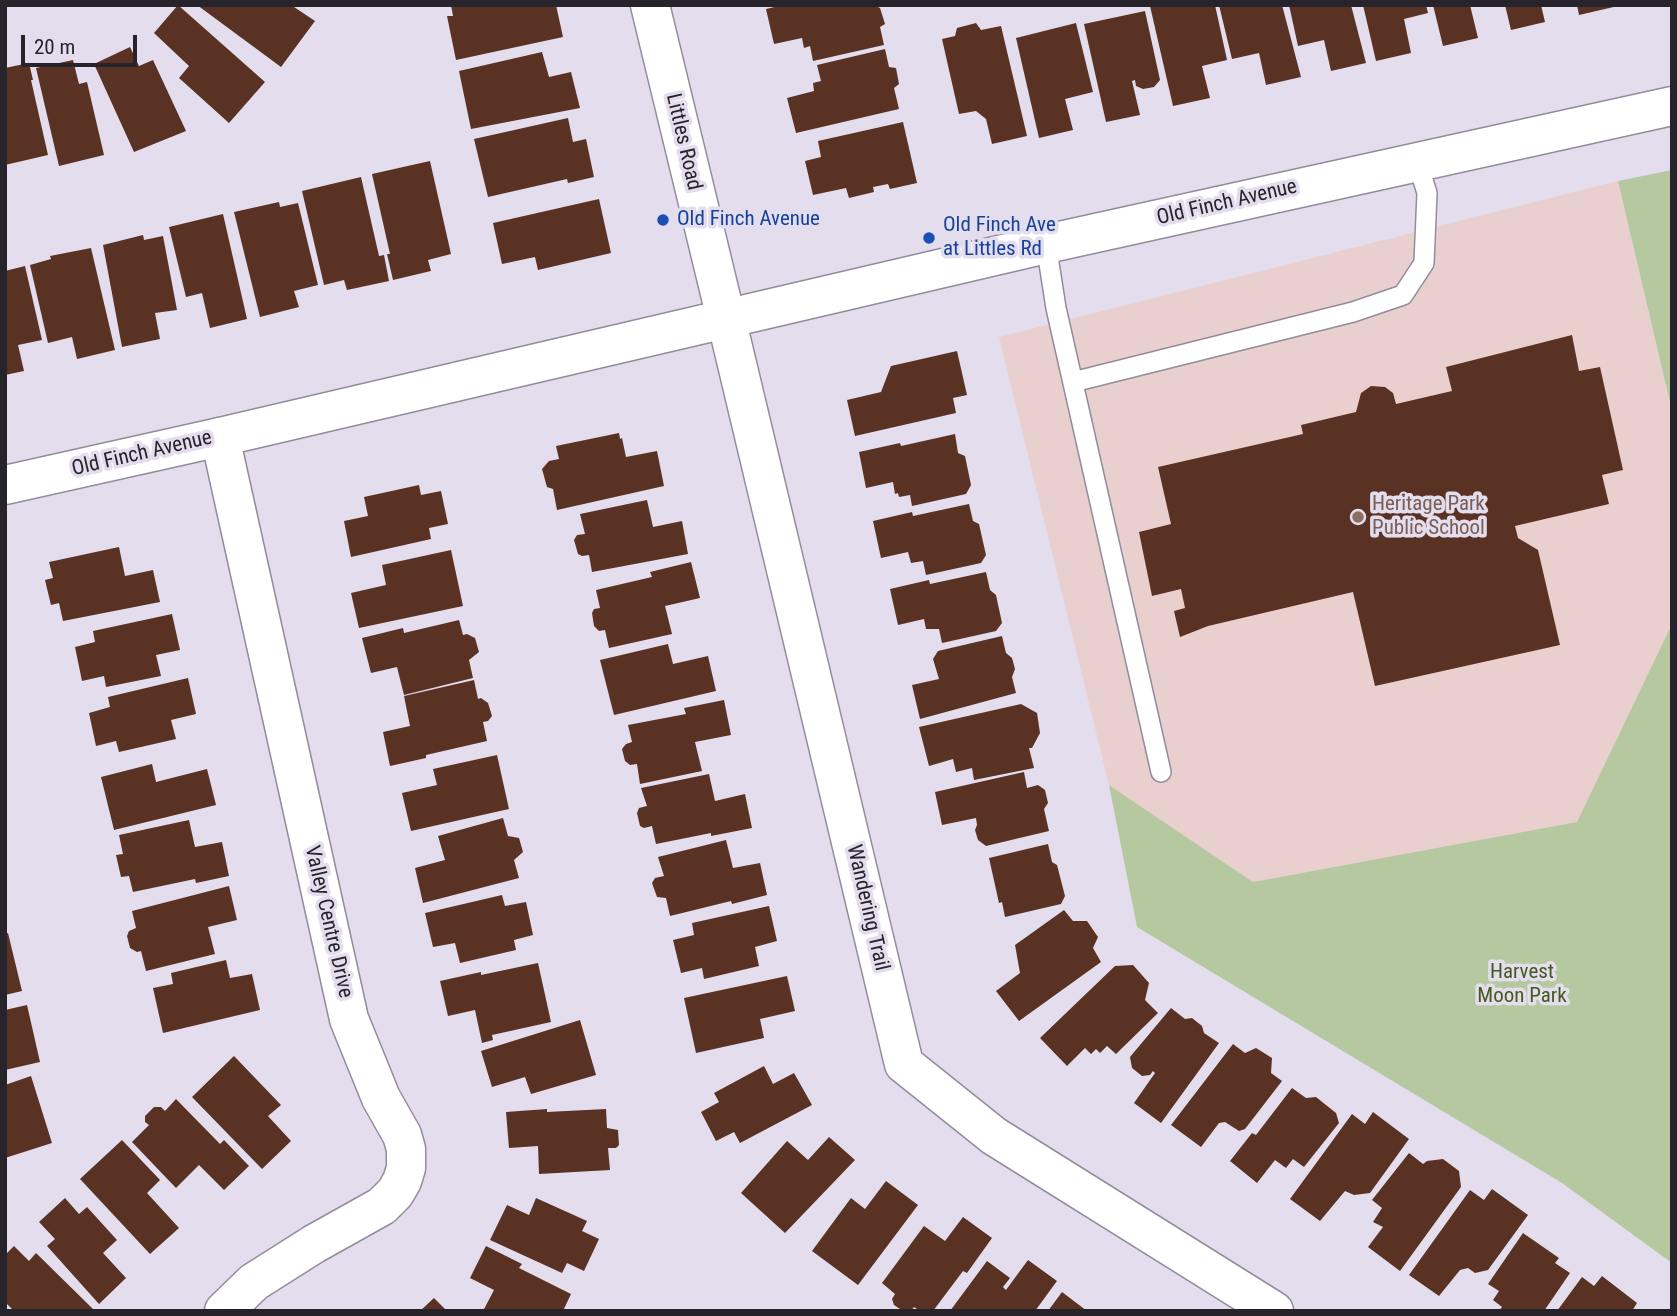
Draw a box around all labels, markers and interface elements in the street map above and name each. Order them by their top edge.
scale bar [24,21,140,65]
text: 20 m [34,35,75,59]
street label: Littles Road [660,91,706,193]
street label: Old Finch Avenue [1155,175,1299,231]
place label: Old Finch Avenue [677,207,820,233]
marker: Old Finch Avenue [655,212,671,228]
place label: Old Finch Ave at Littles Rd [943,213,1056,263]
marker: Old Finch Ave at Littles Rd [921,230,937,246]
street label: Old Finch Avenue [70,426,214,482]
place label: Heritage Park Public School [1372,492,1485,542]
marker: Heritage Park Public School [1350,509,1366,525]
street label: Wandering Trail [840,843,894,973]
street label: Valley Centre Drive [298,844,358,1000]
park label: Harvest Moon Park [1477,960,1567,1010]

